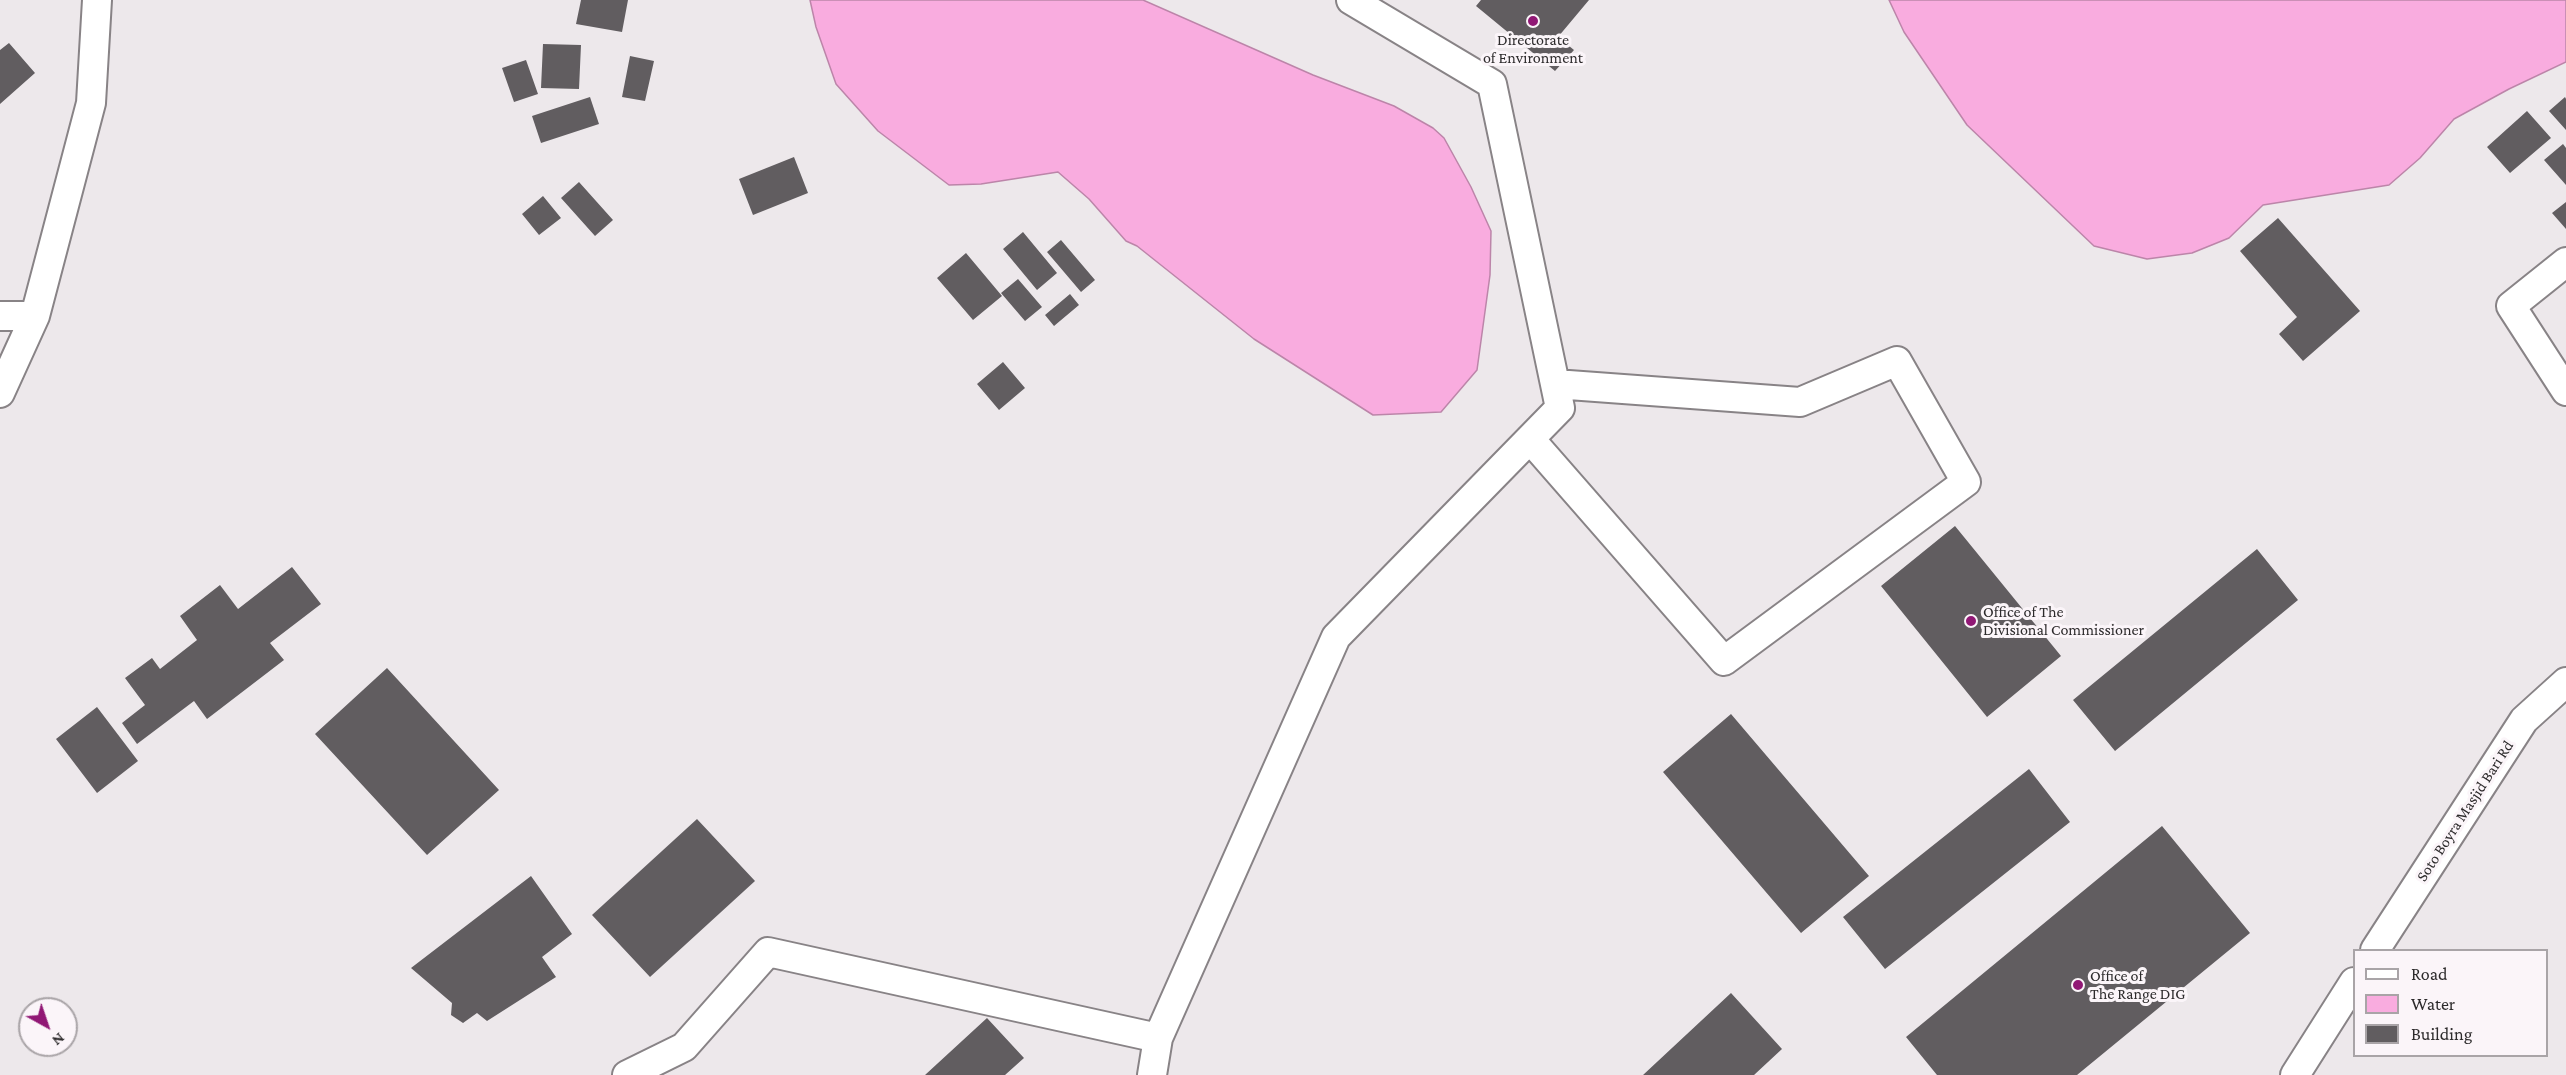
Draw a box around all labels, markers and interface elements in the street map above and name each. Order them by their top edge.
marker: Directorate of Environment [1526,14,1540,28]
place label: Directorate of Environment [1483,30,1583,68]
place label: Office of The Divisional Commissioner [1983,602,2144,640]
marker: Office of The Divisional Commissioner [1964,614,1978,628]
street label: Soto Boyra Masjid Bari Rd [2412,737,2518,885]
legend [2353,949,2548,1057]
text: Road [2411,964,2448,984]
place label: Office of The Range DIG [2090,966,2185,1004]
marker: Office of The Range DIG [2071,978,2085,992]
text: Water [2411,994,2455,1014]
north arrow [18,997,78,1057]
text: Building [2411,1024,2472,1044]
text: N [49,1030,68,1050]

